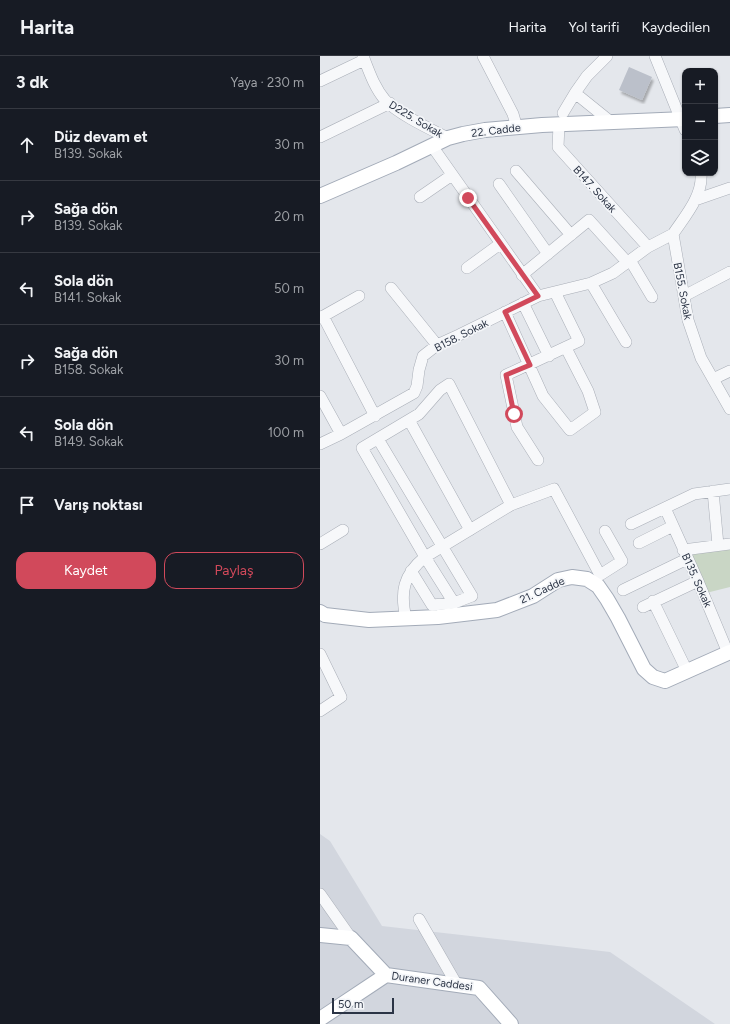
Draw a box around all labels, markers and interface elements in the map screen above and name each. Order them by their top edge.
text: Harita [20,16,74,39]
text: Harita [508,19,546,36]
text: Yol tarifi [568,19,620,36]
text: Kaydedilen [642,19,710,36]
map controls [682,68,718,176]
button: + [682,68,718,104]
text: 3 dk [16,72,49,92]
text: Yaya · 230 m [230,75,304,90]
street label: D225. Sokak [386,98,446,141]
button: − [682,104,718,140]
street label: 22. Cadde [471,121,522,140]
text: Düz devam et [54,128,148,146]
icon: ahead [16,134,38,156]
text: 30 m [274,137,304,152]
button: layers [682,140,718,176]
text: B139. Sokak [54,146,122,161]
street label: B147. Sokak [570,163,619,216]
route end [459,189,477,207]
text: Sağa dön [54,200,118,218]
icon: right [16,206,38,228]
text: 20 m [274,209,304,224]
text: B139. Sokak [54,218,122,233]
street label: B155. Sokak [671,261,695,322]
text: Sola dön [54,272,113,290]
icon: left [16,278,38,300]
text: 50 m [274,281,304,296]
text: B141. Sokak [54,290,121,305]
street label: B158. Sokak [432,316,491,355]
text: Sağa dön [54,344,118,362]
icon: right [16,350,38,372]
text: 30 m [274,353,304,368]
text: B158. Sokak [54,362,123,377]
route start [505,405,523,423]
text: Sola dön [54,416,113,434]
icon: left [16,422,38,444]
text: 100 m [268,425,304,440]
text: B149. Sokak [54,434,123,449]
icon: arrive [16,494,38,516]
text: Varış noktası [54,496,143,514]
street label: B135. Sokak [679,551,715,610]
button: Kaydet [16,552,156,589]
button: Paylaş [164,552,304,589]
street label: 21. Cadde [518,574,567,607]
street label: Duraner Caddesi [391,969,473,994]
scale bar [332,996,394,1015]
text: 50 m [338,998,363,1011]

